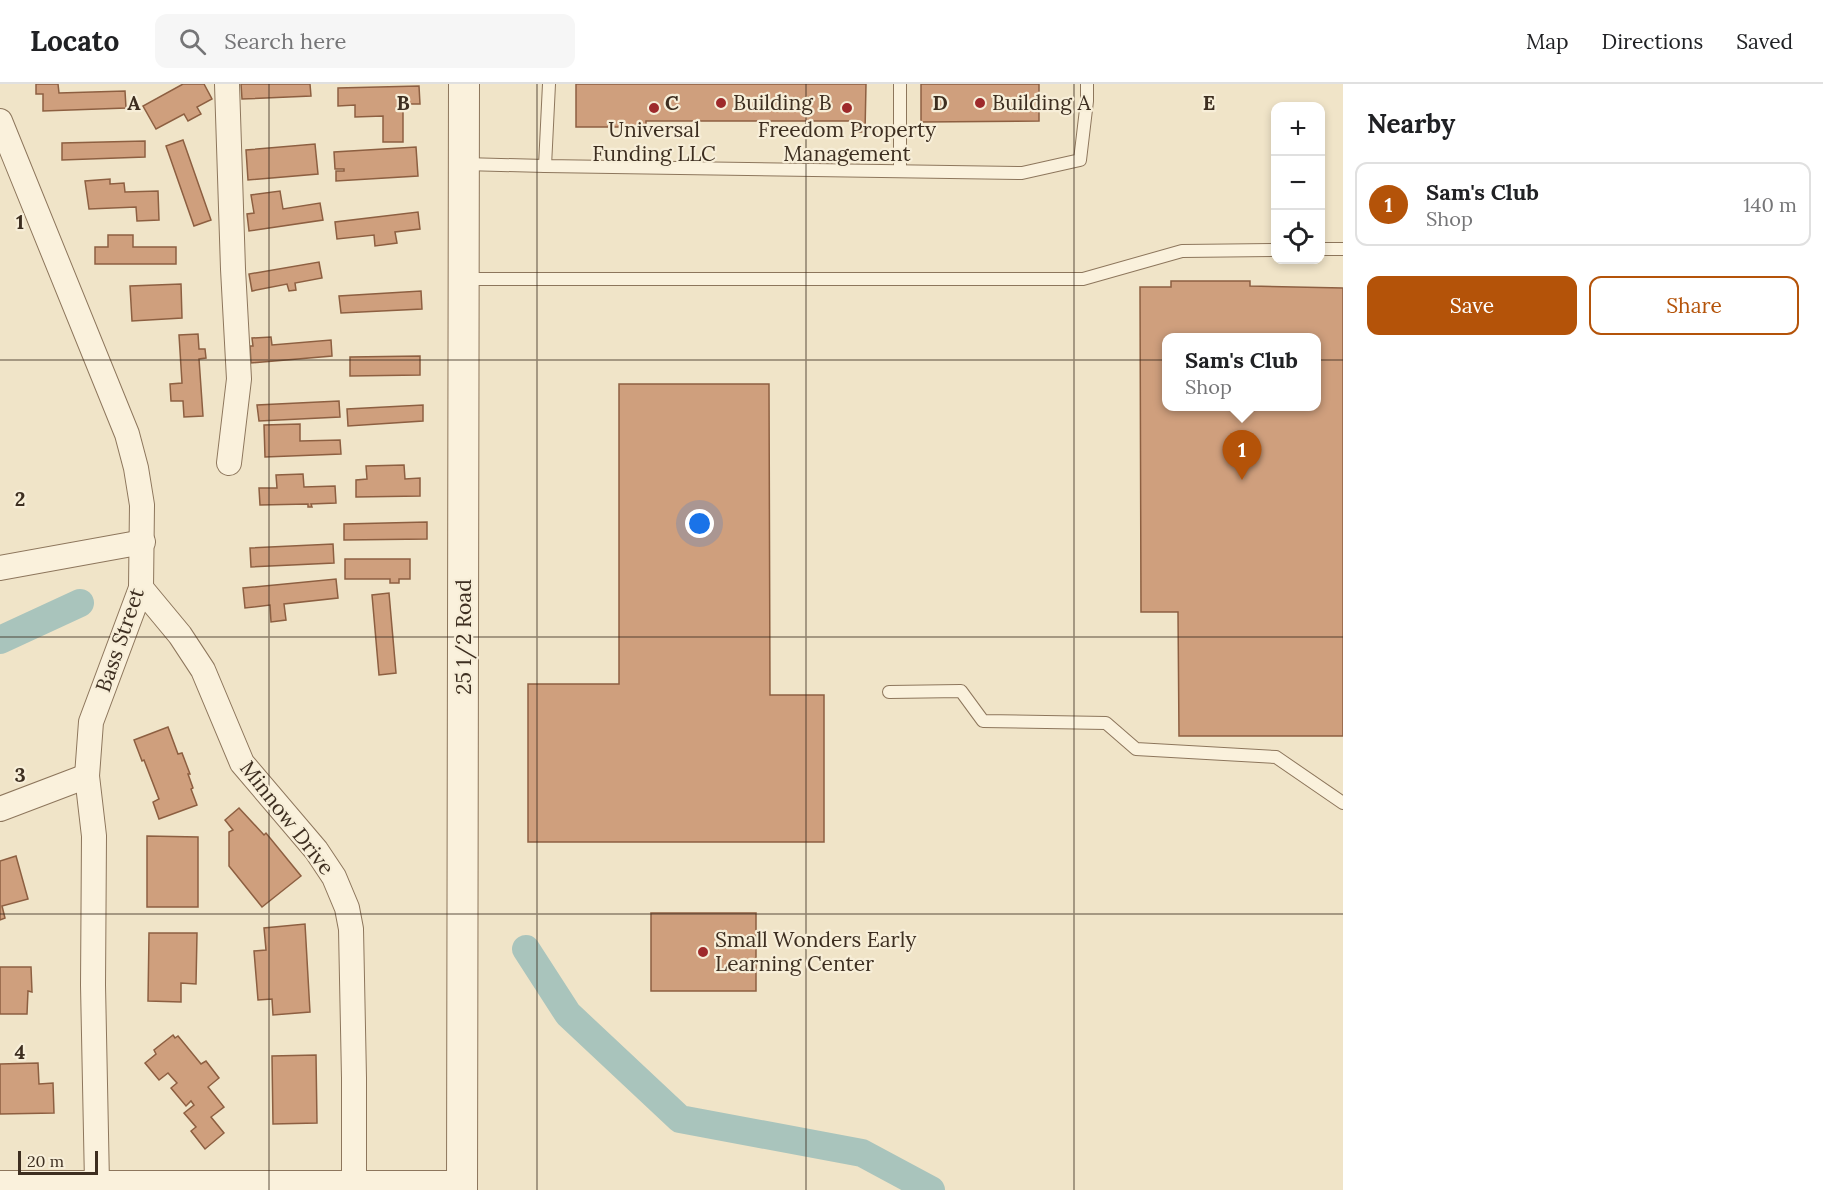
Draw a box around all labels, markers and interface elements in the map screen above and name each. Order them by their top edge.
search box [155,14,575,68]
text: Locato [30,23,119,59]
icon: search [176,25,209,58]
text: Search here [224,27,346,55]
text: Map [1526,28,1569,55]
text: Directions [1602,28,1703,55]
text: Saved [1736,28,1793,55]
place label: Building B [733,89,831,116]
place label: Building A [992,89,1091,116]
text: A [127,90,141,115]
text: B [396,90,410,115]
text: C [665,90,679,115]
text: D [932,90,948,115]
text: E [1203,90,1215,115]
marker: Building B [714,96,728,110]
marker: Building A [973,96,987,110]
marker: Universal Funding LLC [647,101,661,115]
marker: Freedom Property Management [840,101,854,115]
map controls [1271,102,1325,264]
button: + [1271,102,1325,156]
text: Nearby [1367,107,1455,140]
place label: Universal Funding LLC [592,116,716,167]
place label: Freedom Property Management [758,116,936,167]
button: − [1271,156,1325,210]
text: Sam's Club [1426,178,1539,206]
text: 1 [1384,192,1393,217]
text: 140 m [1743,192,1797,217]
text: Shop [1426,206,1473,231]
text: 1 [16,209,24,234]
button: locate [1271,210,1325,264]
button: Save [1367,276,1577,335]
button: Share [1589,276,1799,335]
popup [1162,333,1321,411]
text: Sam's Club [1185,346,1298,374]
text: Shop [1185,374,1232,399]
pin: 1 [1222,430,1262,480]
text: 2 [15,486,25,511]
your location [685,509,714,538]
street label: 25 1/2 Road [450,579,477,695]
street label: Bass Street [89,583,150,695]
street label: Minnow Drive [234,755,340,880]
text: 3 [14,762,26,787]
place label: Small Wonders Early Learning Center [715,926,916,977]
marker: Small Wonders Early Learning Center [696,945,710,959]
text: 4 [15,1039,26,1064]
scale bar [18,1148,98,1176]
text: 20 m [27,1151,64,1171]

